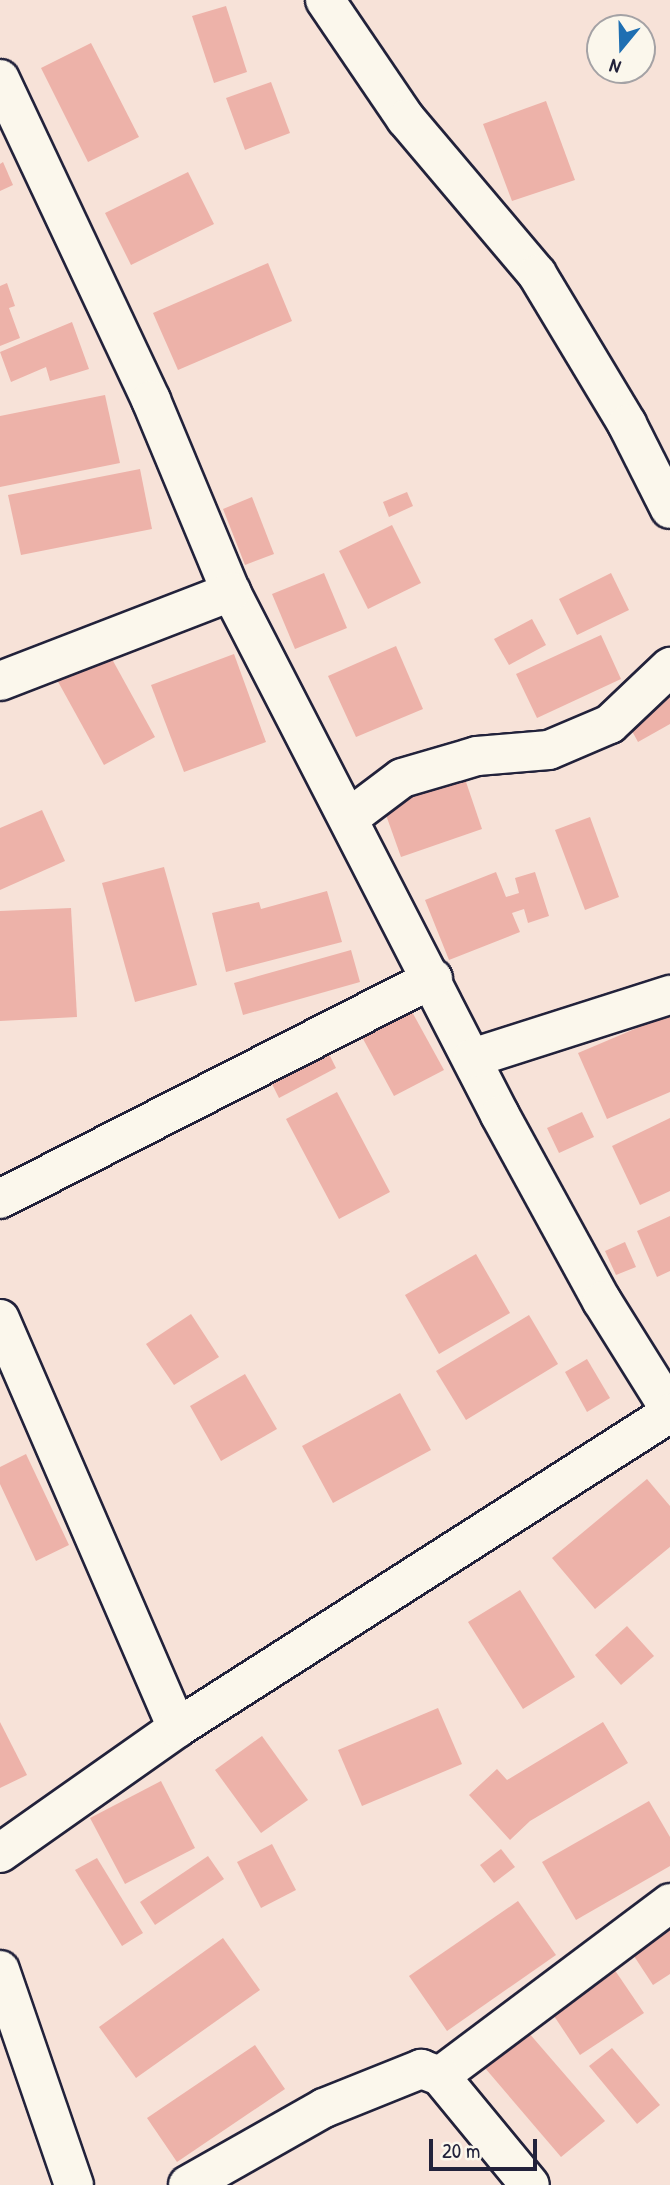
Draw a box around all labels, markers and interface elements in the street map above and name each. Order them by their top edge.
north arrow [586,14,656,84]
text: N [606,53,624,81]
scale bar [432,2126,540,2170]
text: 20 m [442,2136,480,2165]

